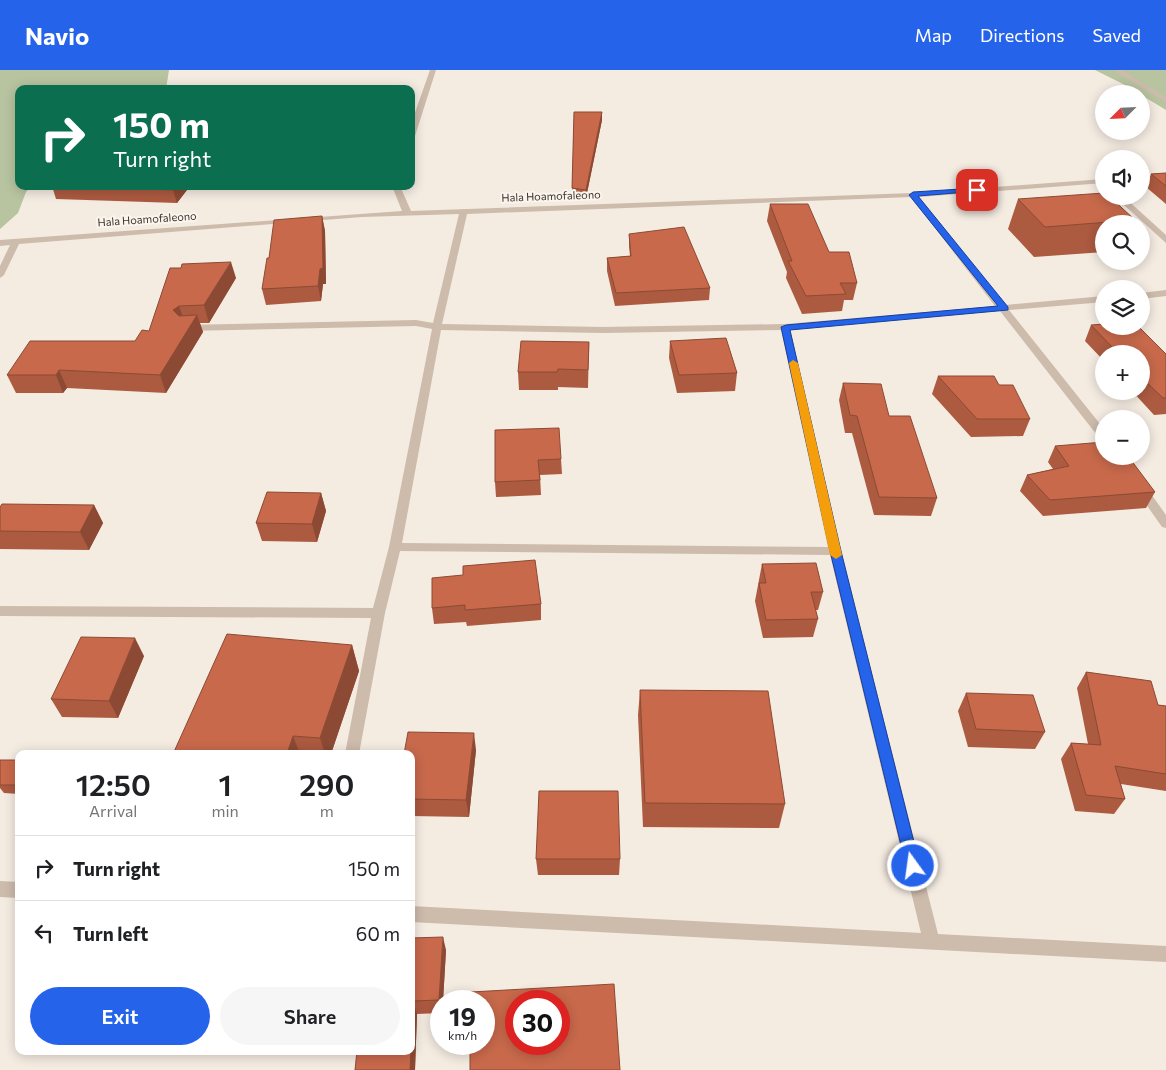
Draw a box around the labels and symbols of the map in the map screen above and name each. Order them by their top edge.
north arrow [1095,85,1150,140]
pin [956,169,998,211]
street label: Hala Hoamofaleono [501,187,601,204]
street label: Hala Hoamofaleono [97,209,197,228]
position arrow [886,839,938,891]
speed limit sign: 30 [505,990,570,1055]

